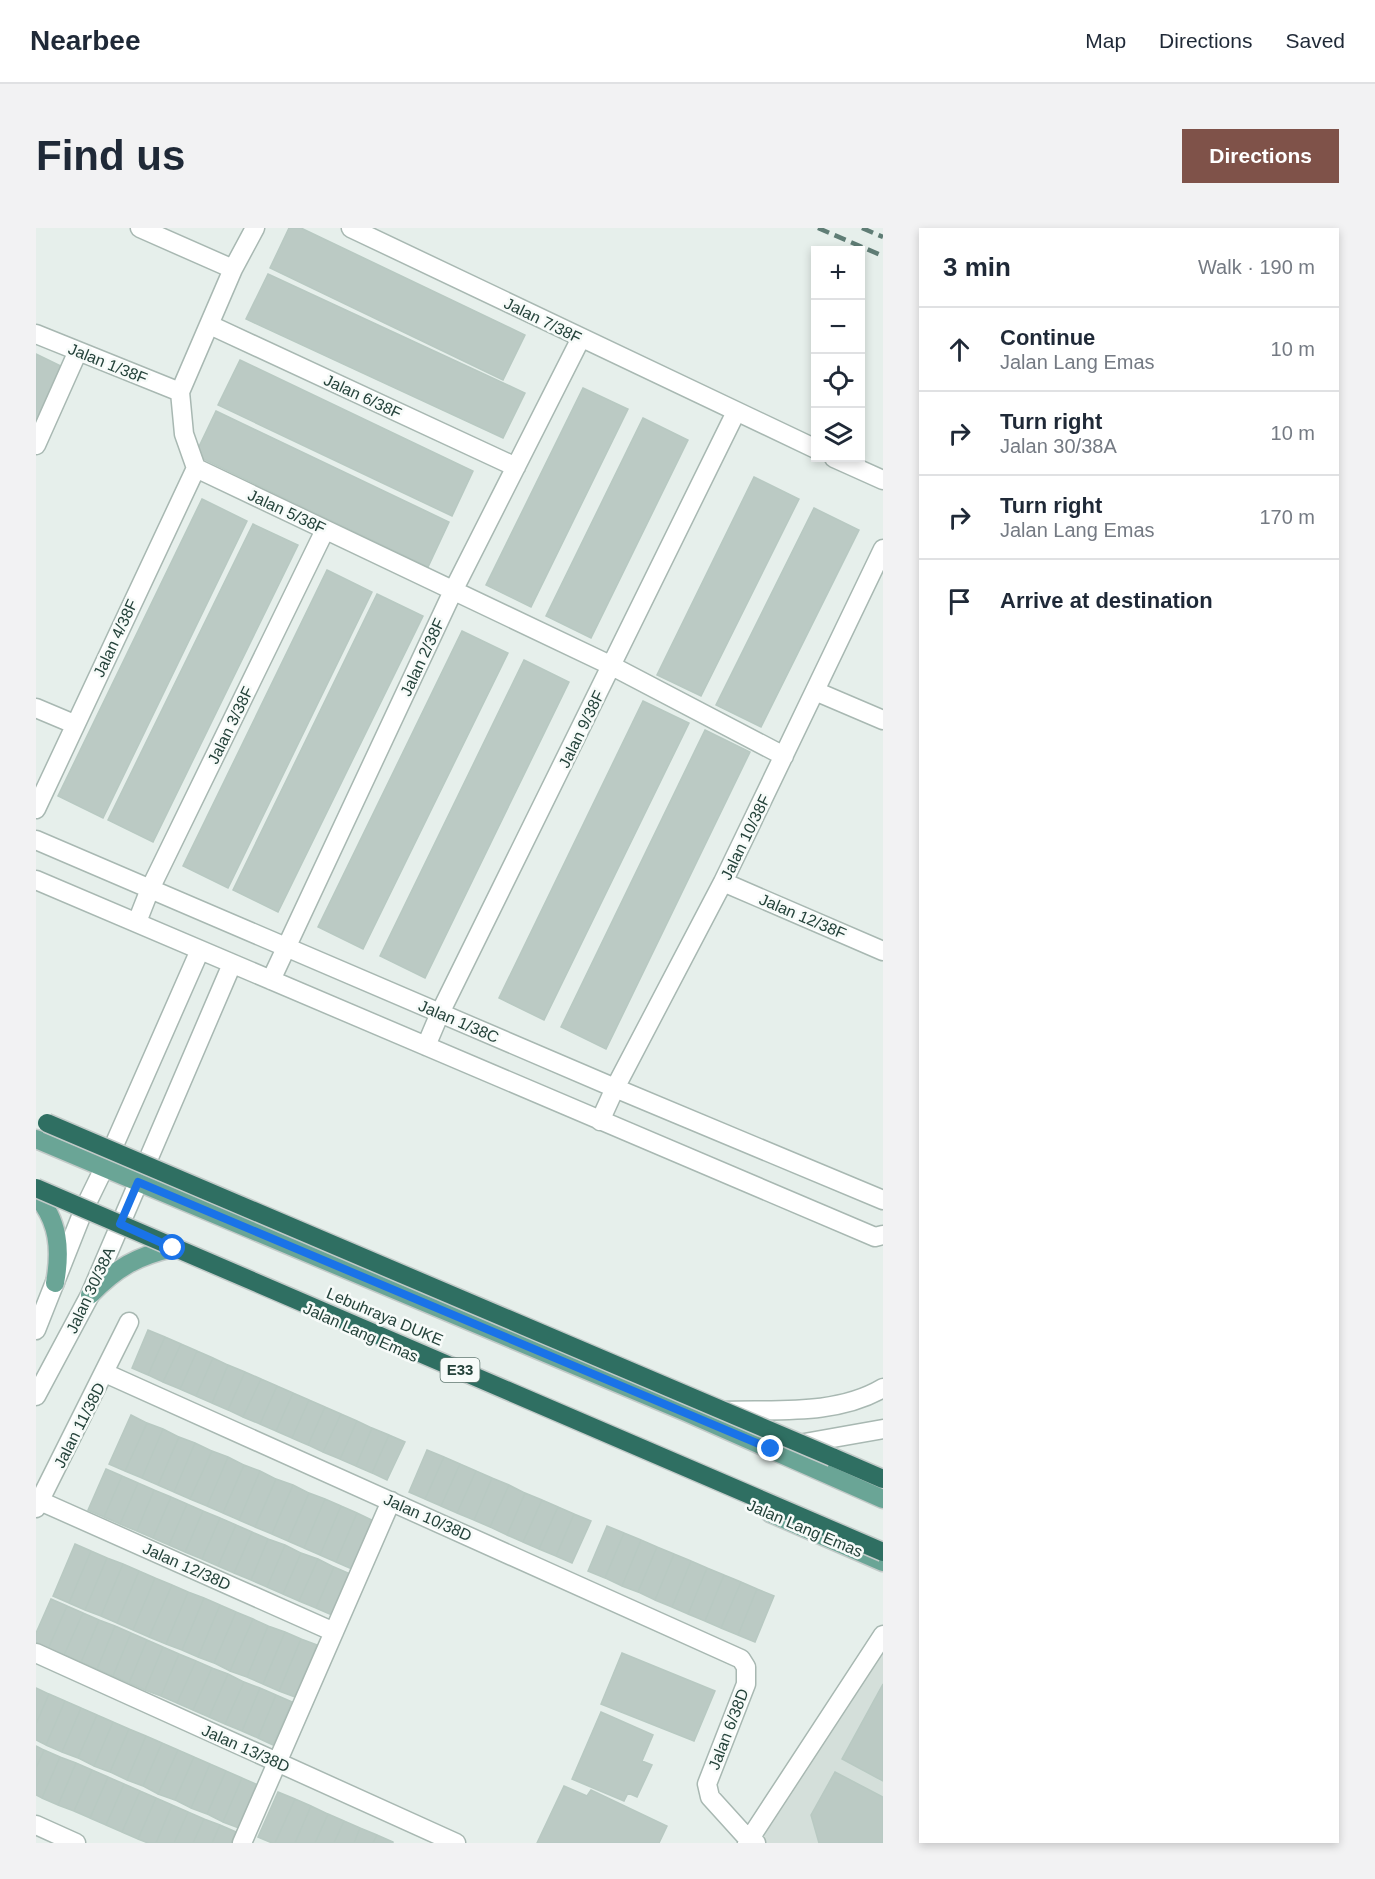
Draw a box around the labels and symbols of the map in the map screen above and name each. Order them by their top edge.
street label: Jalan 7/38F [501,294,584,347]
street label: Jalan 1/38F [66,340,150,387]
street label: Jalan 6/38F [321,371,404,422]
street label: Jalan 5/38F [245,486,328,537]
street label: Jalan 4/38F [90,597,141,680]
street label: Jalan 2/38F [397,616,448,699]
street label: Jalan 3/38F [204,684,257,767]
street label: Jalan 9/38F [555,688,608,771]
street label: Jalan 10/38F [718,792,773,883]
street label: Jalan 12/38F [757,891,849,942]
street label: Jalan 1/38C [416,997,501,1046]
route start [159,1234,185,1260]
street label: Jalan 30/38A [63,1244,118,1336]
street label: Lebuhraya DUKE [324,1284,445,1349]
street label: Jalan Lang Emas [301,1300,421,1365]
road number: E33 [440,1358,480,1382]
street label: Jalan 11/38D [51,1380,108,1471]
route end [757,1435,783,1461]
street label: Jalan 10/38D [381,1491,474,1544]
street label: Jalan Lang Emas [745,1496,865,1560]
street label: Jalan 12/38D [140,1540,233,1593]
street label: Jalan 6/38D [705,1686,752,1772]
street label: Jalan 13/38D [199,1722,292,1775]

